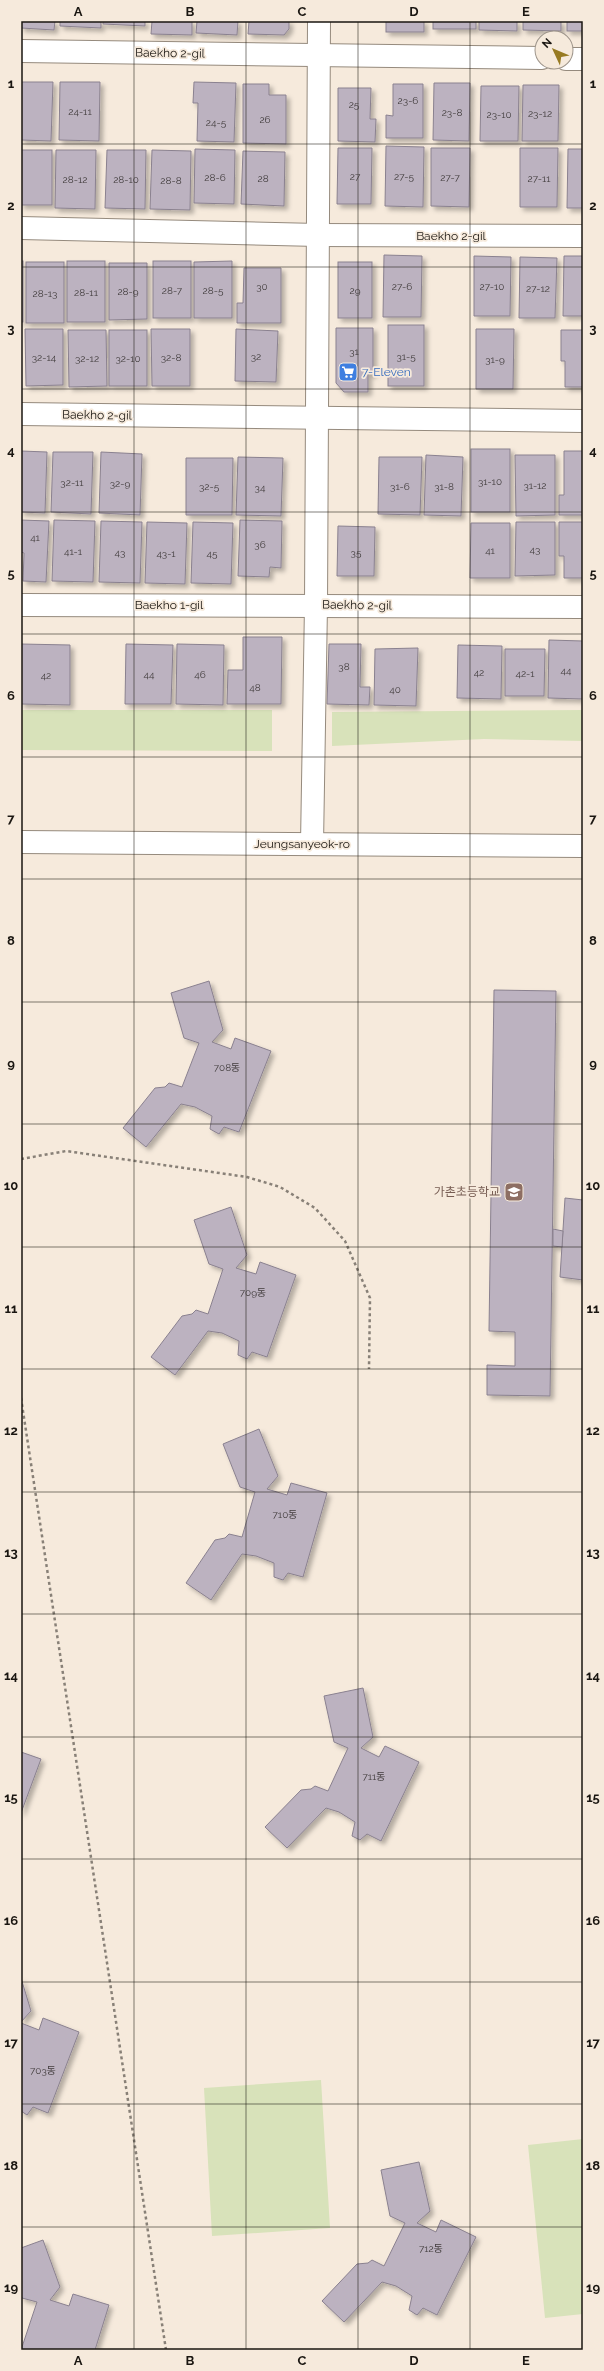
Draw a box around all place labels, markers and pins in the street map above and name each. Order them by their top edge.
supermarket icon: 7-Eleven [337,361,359,383]
place label: 7-Eleven [362,365,411,379]
school or university icon: 가촌초등학교 [503,1181,525,1203]
place label: 가촌초등학교 [434,1185,500,1199]

